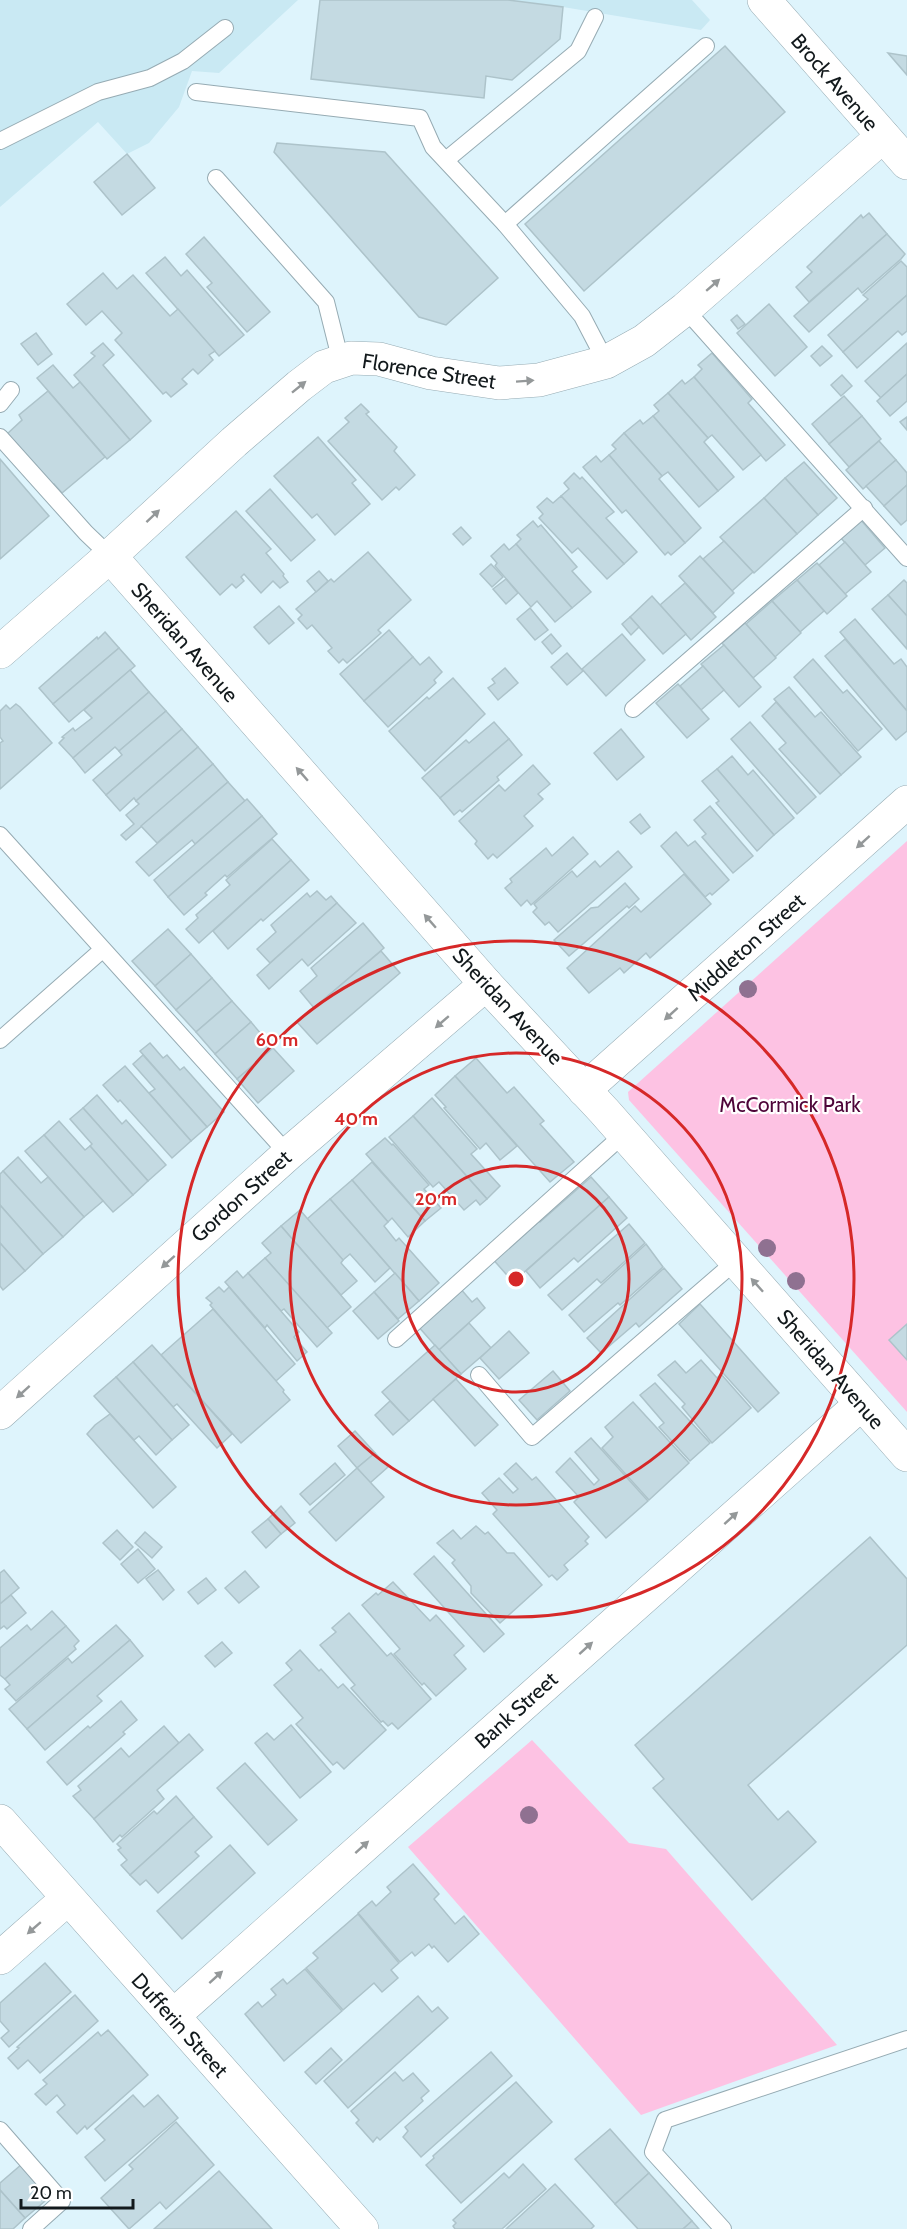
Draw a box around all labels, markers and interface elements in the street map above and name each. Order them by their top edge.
street label: Brock Avenue [786,28,884,136]
one-way arrow [705,279,720,292]
street label: Florence Street [360,348,498,394]
one-way arrow [515,377,534,386]
one-way arrow [291,381,306,393]
one-way arrow [146,510,160,524]
street label: Sheridan Avenue [126,577,244,707]
one-way arrow [296,767,309,782]
one-way arrow [856,835,871,849]
street label: Middleton Street [682,888,810,1006]
one-way arrow [424,914,437,929]
street label: Sheridan Avenue [448,943,569,1070]
one-way arrow [664,1007,679,1020]
one-way arrow [434,1016,449,1029]
text: 60 m [256,1029,298,1051]
park label: McCormick Park [719,1092,861,1117]
text: 40 m [334,1108,378,1130]
street label: Gordon Street [186,1145,296,1247]
text: 20 m [415,1188,457,1210]
one-way arrow [162,1254,176,1268]
centre of rings [506,1269,526,1289]
one-way arrow [751,1278,764,1293]
street label: Sheridan Avenue [772,1304,890,1434]
one-way arrow [16,1385,31,1398]
one-way arrow [723,1512,738,1525]
one-way arrow [578,1641,593,1655]
street label: Bank Street [470,1666,562,1754]
one-way arrow [354,1840,369,1854]
one-way arrow [27,1921,42,1934]
street label: Dufferin Street [127,1968,233,2082]
one-way arrow [208,1971,223,1984]
scale bar [21,2172,134,2210]
text: 20 m [30,2182,72,2204]

